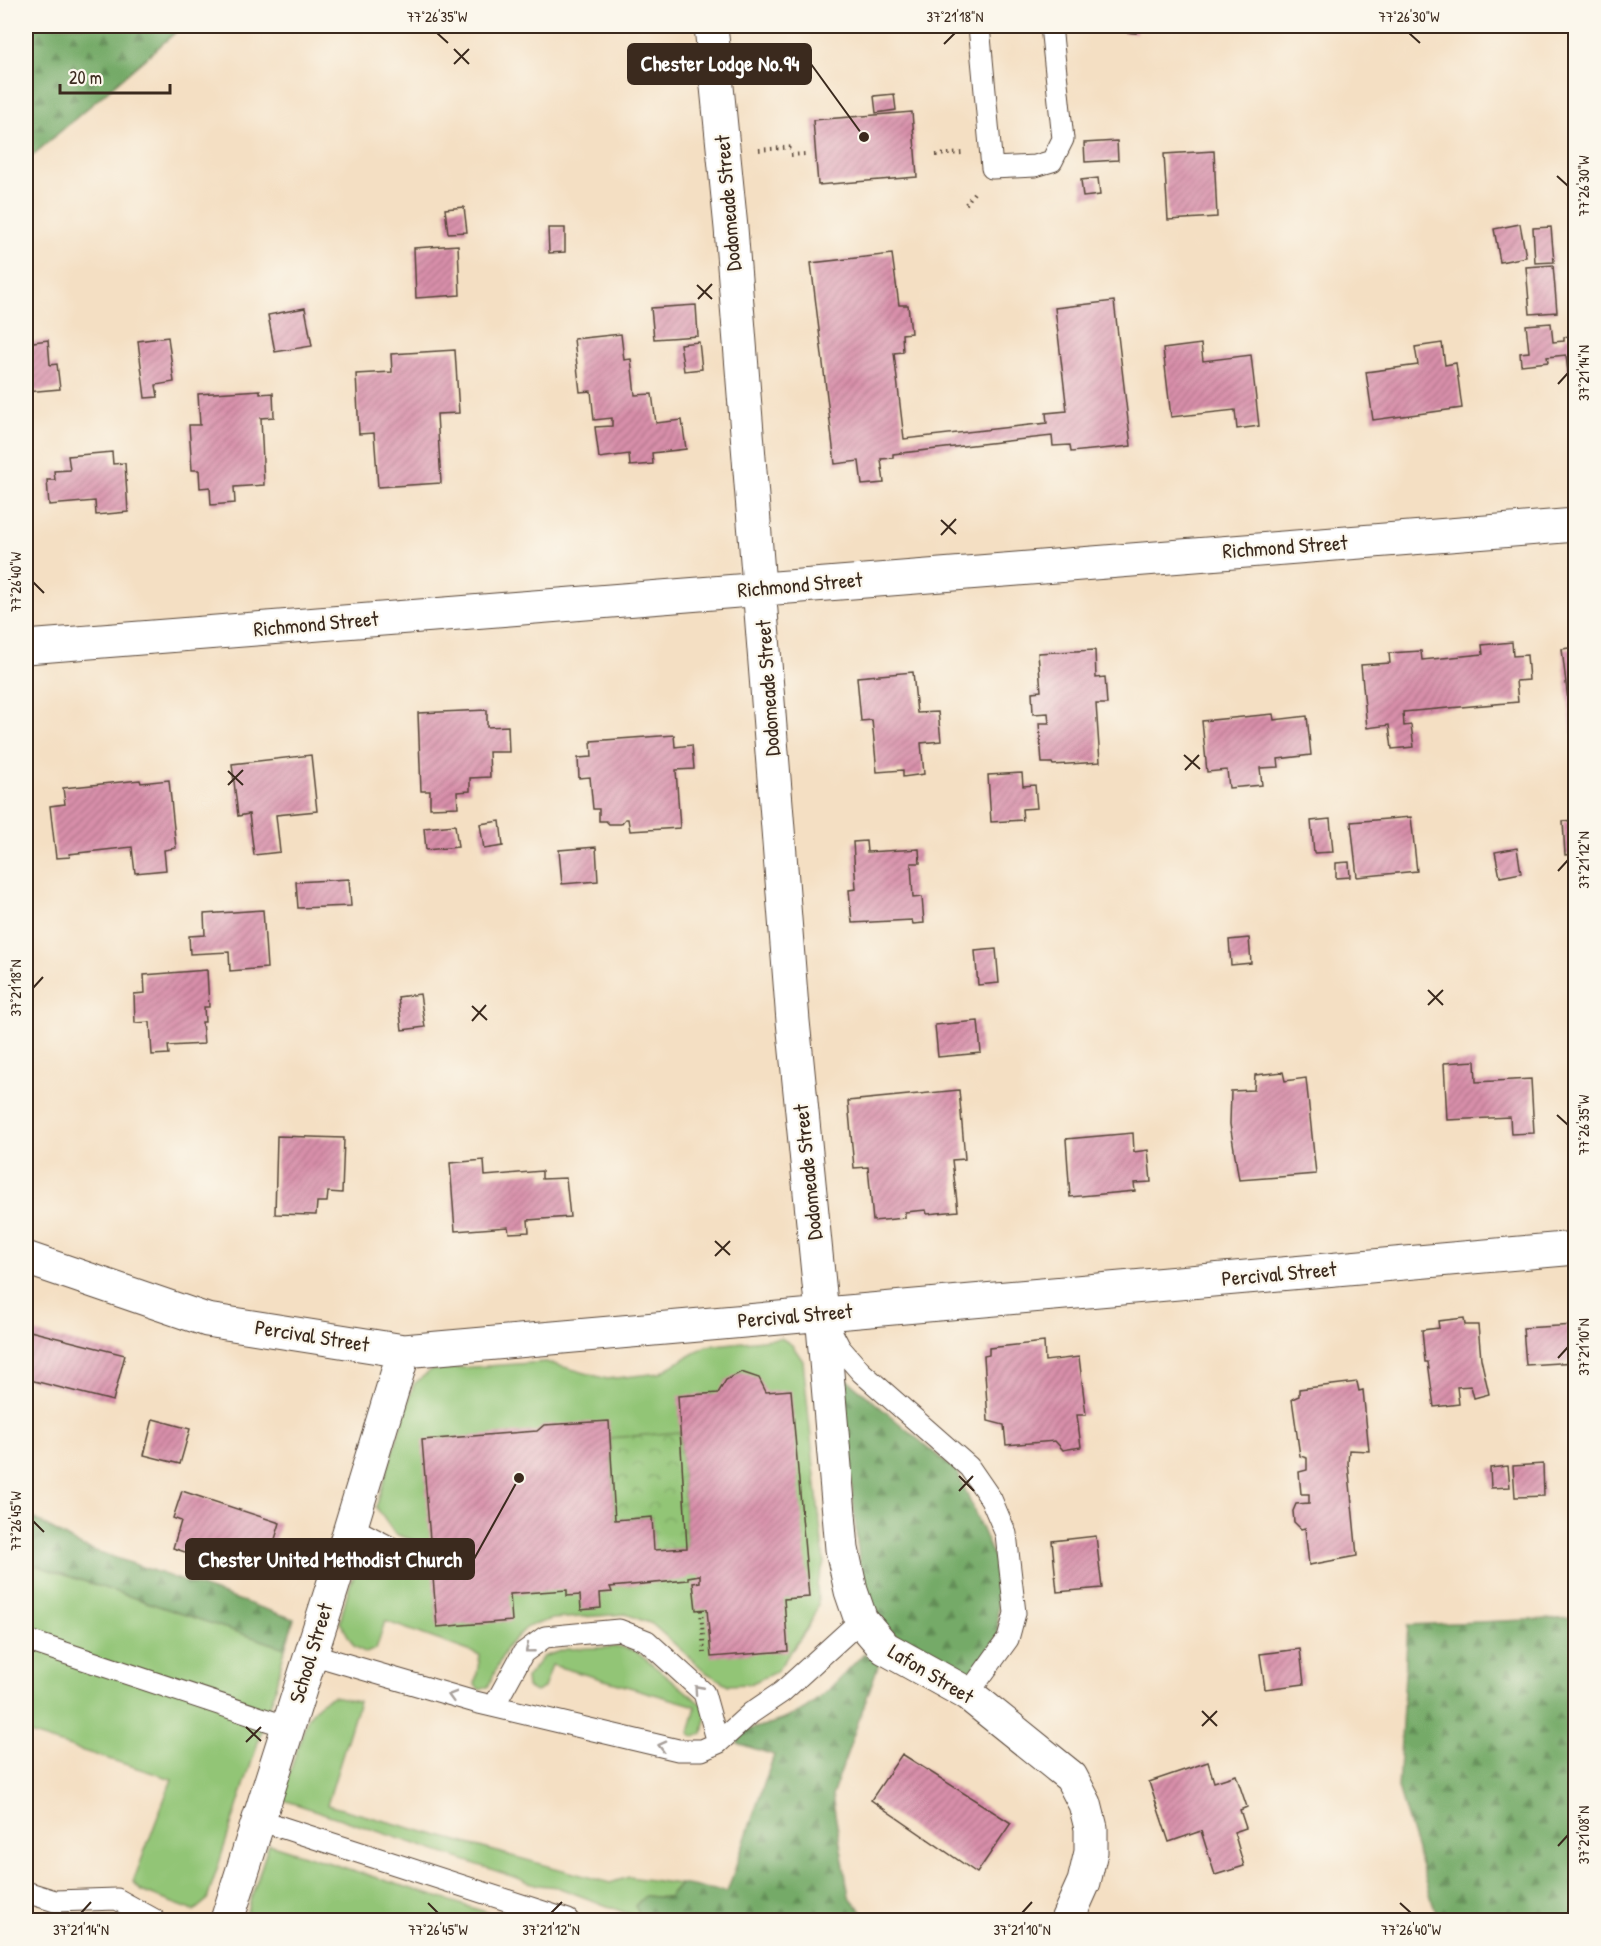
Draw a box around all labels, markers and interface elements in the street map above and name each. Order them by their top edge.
text: 77°26'35"W [407,6,468,27]
text: 37°21'18"N [926,6,984,27]
text: 77°26'30"W [1378,6,1440,27]
callout: Chester Lodge No.94 [628,44,811,84]
text: Chester Lodge No.94 [640,48,800,79]
scale bar [60,57,170,95]
text: 20 m [69,65,102,90]
street label: Dodomeade Street [707,133,748,272]
text: 77°26'30"W [1573,155,1594,217]
text: 37°21'14"N [1573,345,1594,401]
street label: Richmond Street [1221,528,1349,565]
text: 77°26'40"W [5,551,26,612]
street label: Richmond Street [736,565,864,604]
street label: Richmond Street [252,604,380,643]
street label: Dodomeade Street [748,618,787,757]
text: 37°21'12"N [1573,831,1594,889]
text: 37°21'18"N [5,959,26,1017]
text: 77°26'35"W [1573,1094,1594,1155]
street label: Dodomeade Street [786,1102,829,1241]
street label: Percival Street [1220,1254,1338,1293]
street label: Percival Street [736,1296,854,1335]
street label: Percival Street [253,1312,372,1359]
text: 37°21'10"N [1573,1318,1594,1376]
text: 77°26'45"W [5,1490,26,1551]
callout: Chester United Methodist Church [186,1539,474,1579]
text: Chester United Methodist Church [198,1544,463,1574]
street label: School Street [282,1599,340,1706]
street label: Lafon Street [883,1637,980,1711]
one-way arrow [525,1642,536,1653]
one-way arrow [694,1686,705,1696]
one-way arrow [447,1691,458,1703]
one-way arrow [657,1741,667,1754]
text: 37°21'08"N [1573,1806,1594,1864]
text: 37°21'14"N [53,1919,109,1940]
text: 77°26'45"W [408,1919,469,1940]
text: 37°21'12"N [522,1919,580,1940]
text: 37°21'10"N [993,1919,1051,1940]
text: 77°26'40"W [1381,1919,1442,1940]

